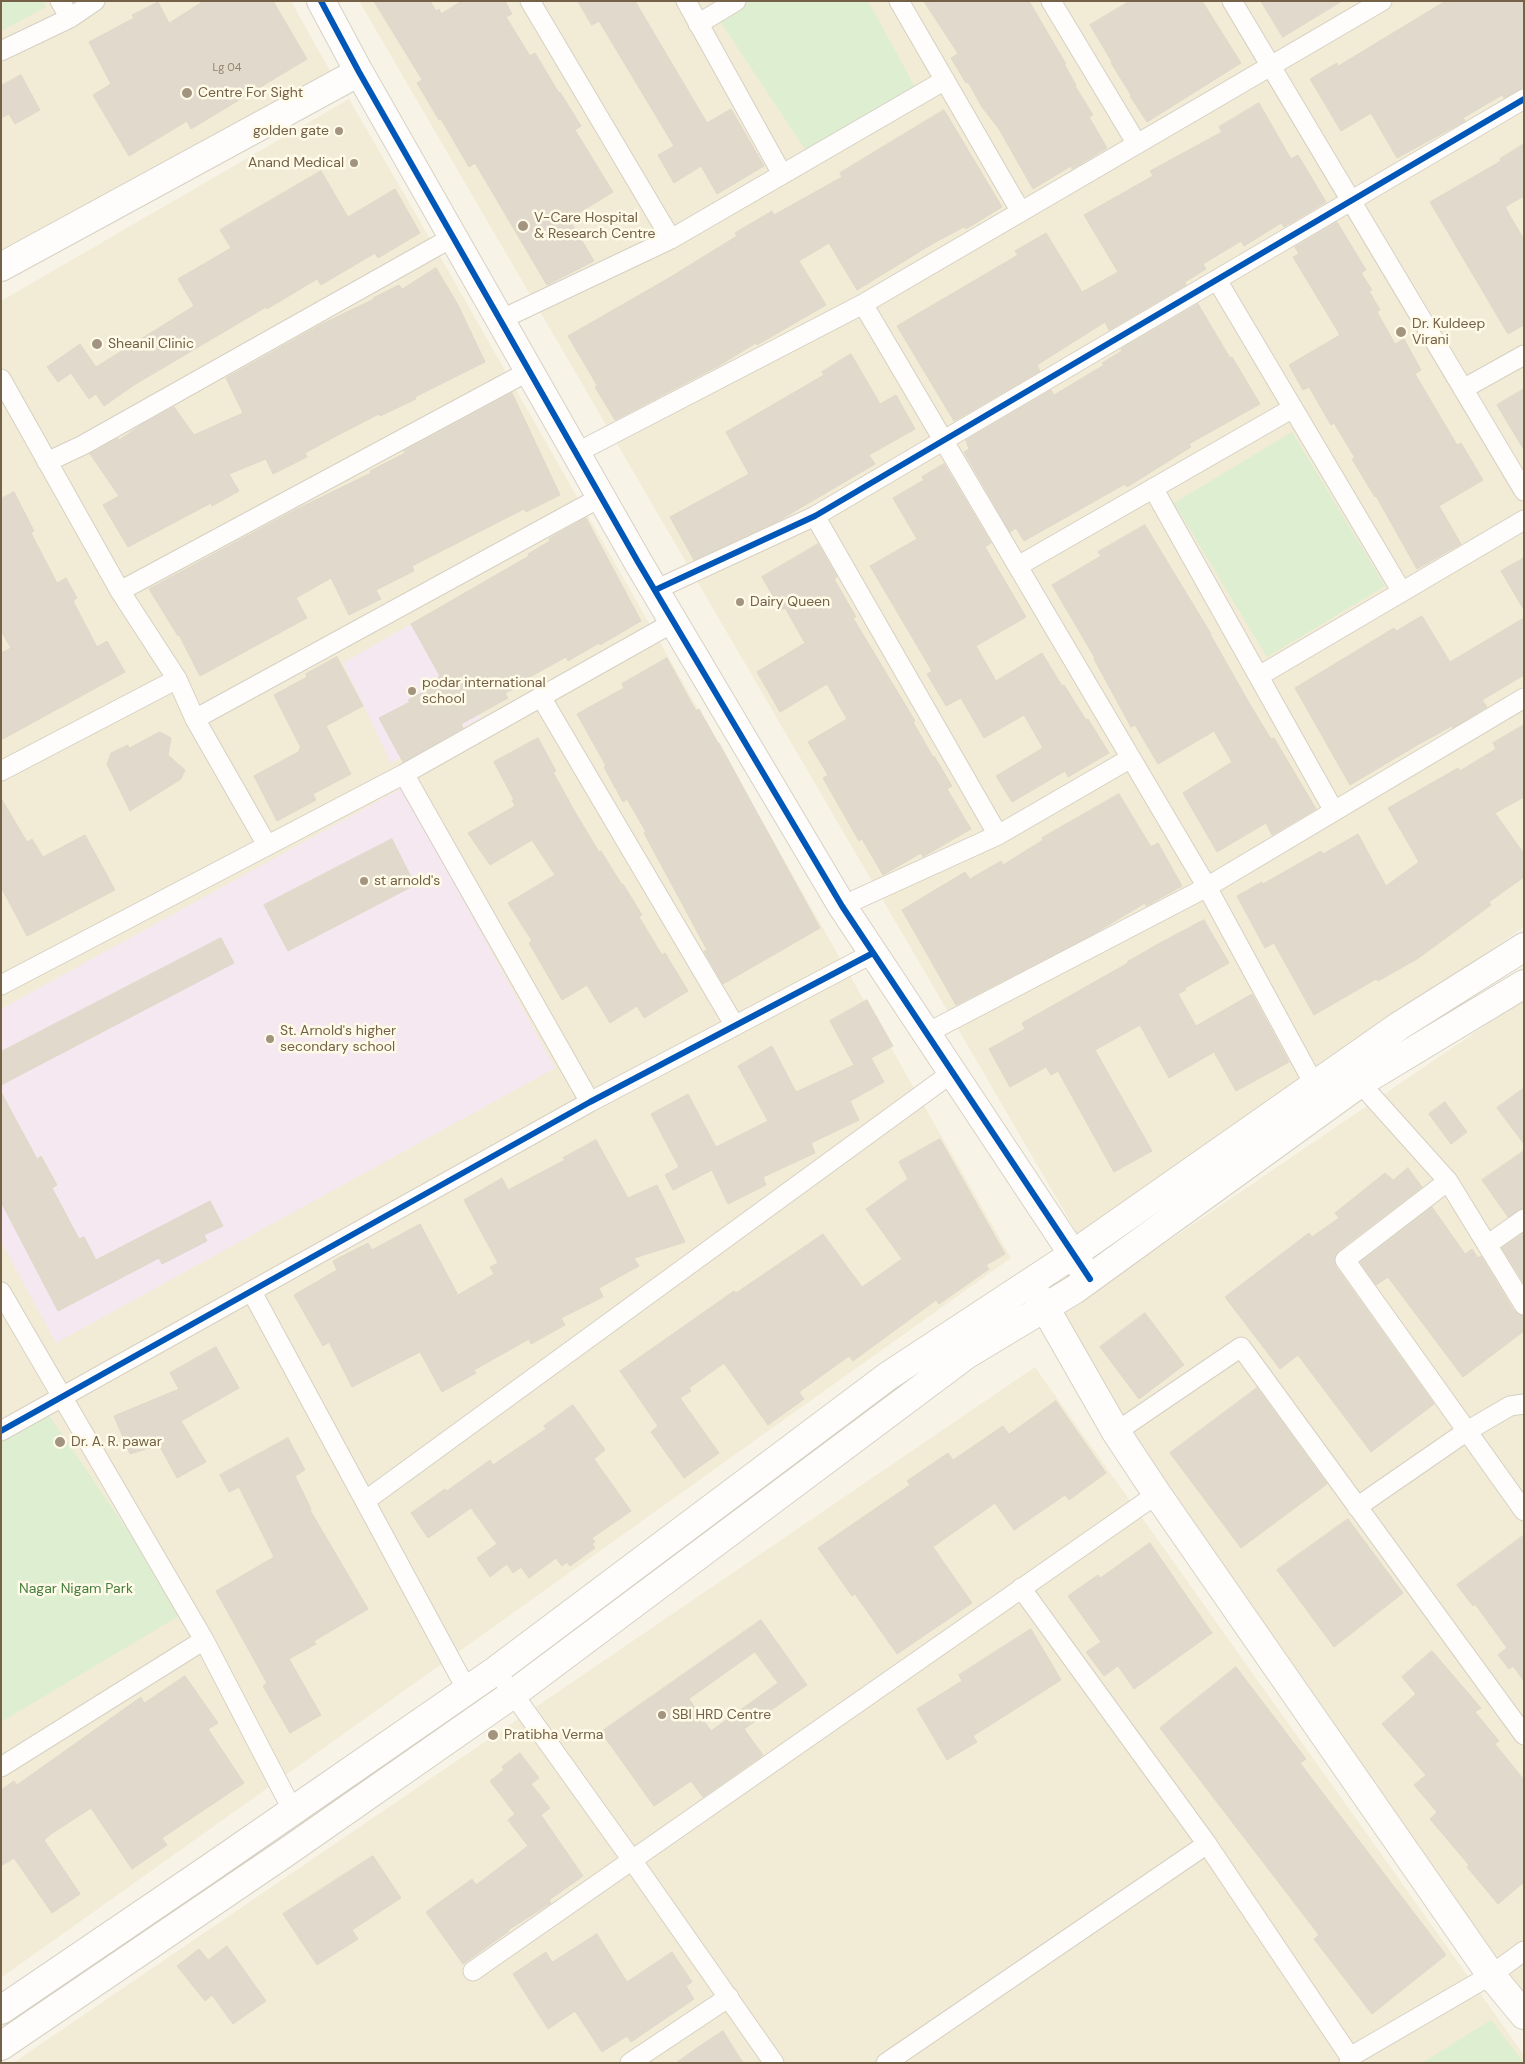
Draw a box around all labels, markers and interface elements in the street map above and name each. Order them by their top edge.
house number: Lg 04 [212,61,242,75]
place label: Centre For Sight [198,85,303,101]
marker: Centre For Sight [180,86,194,100]
place label: golden gate [253,123,329,139]
marker: golden gate [333,125,345,137]
place label: Anand Medical [248,155,344,171]
marker: Anand Medical [348,157,360,169]
place label: V-Care Hospital & Research Centre [534,210,656,242]
marker: V-Care Hospital & Research Centre [516,219,530,233]
place label: Dr. Kuldeep Virani [1412,316,1485,348]
marker: Dr. Kuldeep Virani [1394,325,1408,339]
place label: Sheanil Clinic [108,336,194,352]
marker: Sheanil Clinic [90,337,104,351]
place label: Dairy Queen [750,594,830,610]
marker: Dairy Queen [734,596,746,608]
place label: podar international school [422,675,546,708]
marker: podar international school [406,685,418,697]
place label: st arnold's [374,873,440,889]
marker: st arnold's [358,875,370,887]
place label: St. Arnold's higher secondary school [280,1023,396,1056]
marker: St. Arnold's higher secondary school [264,1033,276,1045]
place label: Dr. A. R. pawar [71,1434,162,1450]
marker: Dr. A. R. pawar [53,1435,67,1449]
park label: Nagar Nigam Park [19,1581,133,1597]
place label: SBI HRD Centre [672,1707,771,1723]
marker: SBI HRD Centre [656,1709,668,1721]
place label: Pratibha Verma [504,1727,603,1743]
marker: Pratibha Verma [486,1728,500,1742]

